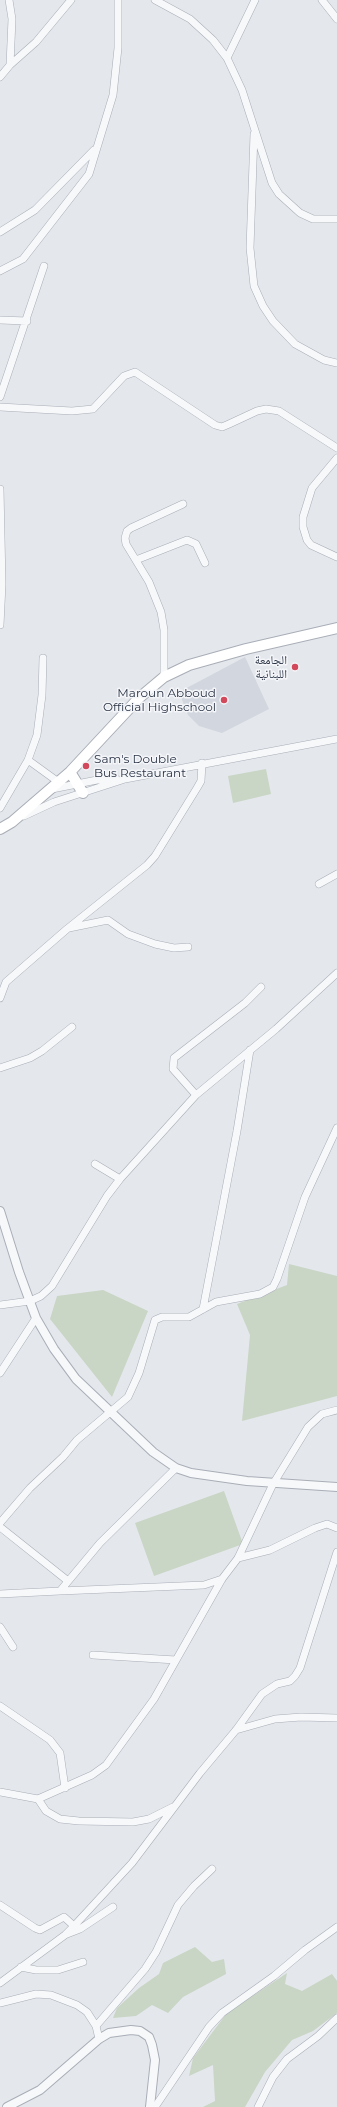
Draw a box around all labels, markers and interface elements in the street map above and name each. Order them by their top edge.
place label: الجامعة اللبنانية [255,653,287,681]
marker: الجامعة اللبنانية [290,662,300,672]
place label: Maroun Abboud Official Highschool [103,686,216,714]
marker: Maroun Abboud Official Highschool [219,695,229,705]
place label: Sam's Double Bus Restaurant [94,752,186,780]
marker: Sam's Double Bus Restaurant [81,761,91,771]

